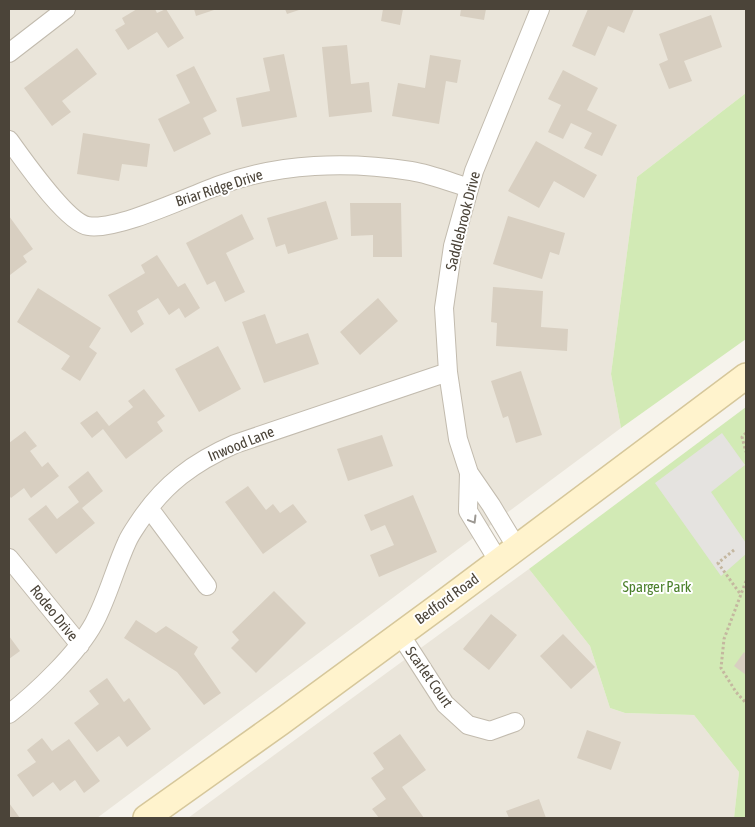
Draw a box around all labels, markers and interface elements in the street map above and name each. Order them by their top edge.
street label: Briar Ridge Drive [173,165,265,210]
street label: Saddlebrook Drive [442,169,483,272]
street label: Inwood Lane [205,422,277,465]
one-way arrow [467,514,477,523]
street label: Bedford Road [412,570,482,627]
park label: Sparger Park [623,578,692,595]
street label: Rodeo Drive [27,581,82,644]
street label: Scarlet Court [402,643,456,710]

